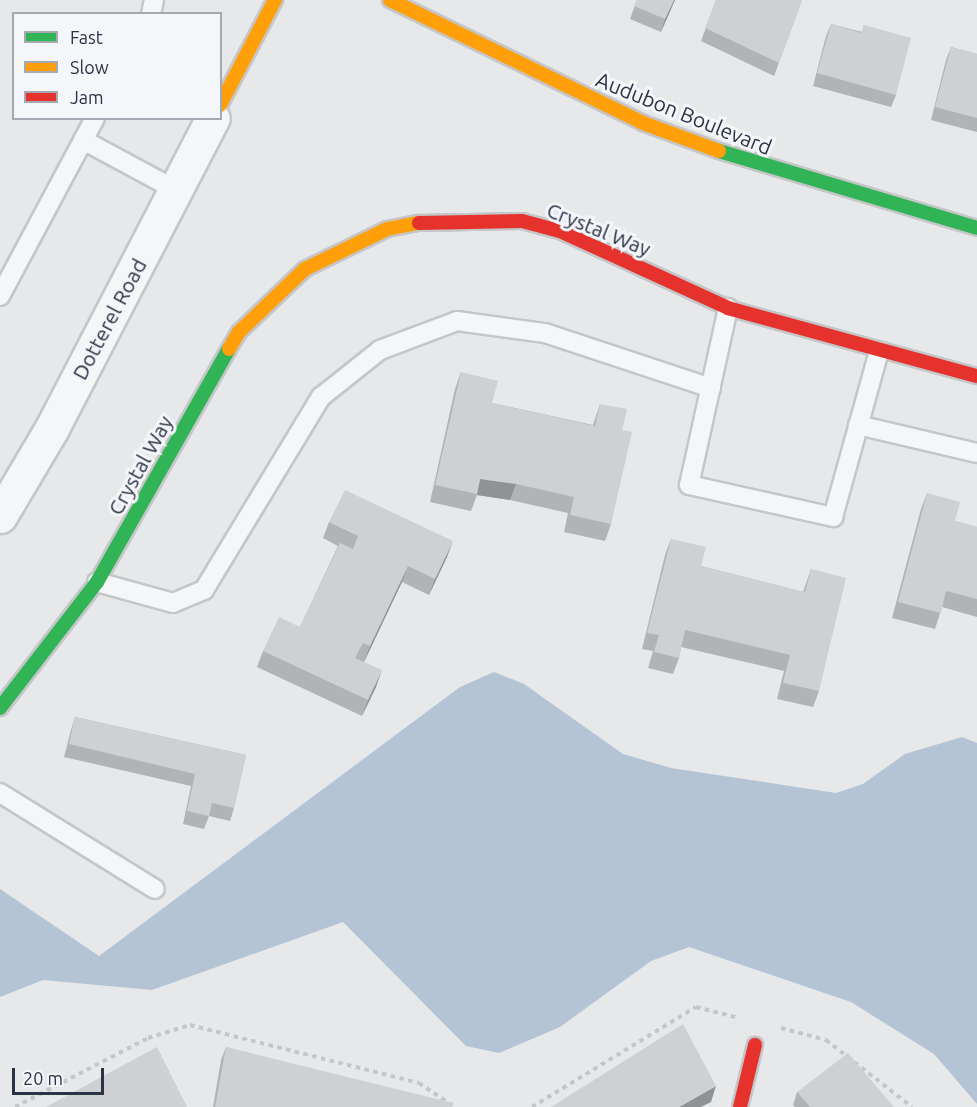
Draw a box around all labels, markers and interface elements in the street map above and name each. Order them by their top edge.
legend [12,12,222,120]
text: Fast [70,27,103,47]
text: Slow [70,57,109,77]
street label: Audubon Boulevard [592,66,776,160]
text: Jam [70,87,104,107]
street label: Crystal Way [543,197,655,261]
street label: Dotterel Road [67,254,151,384]
street label: Crystal Way [102,411,178,519]
scale bar [15,1056,106,1094]
text: 20 m [23,1068,63,1088]

